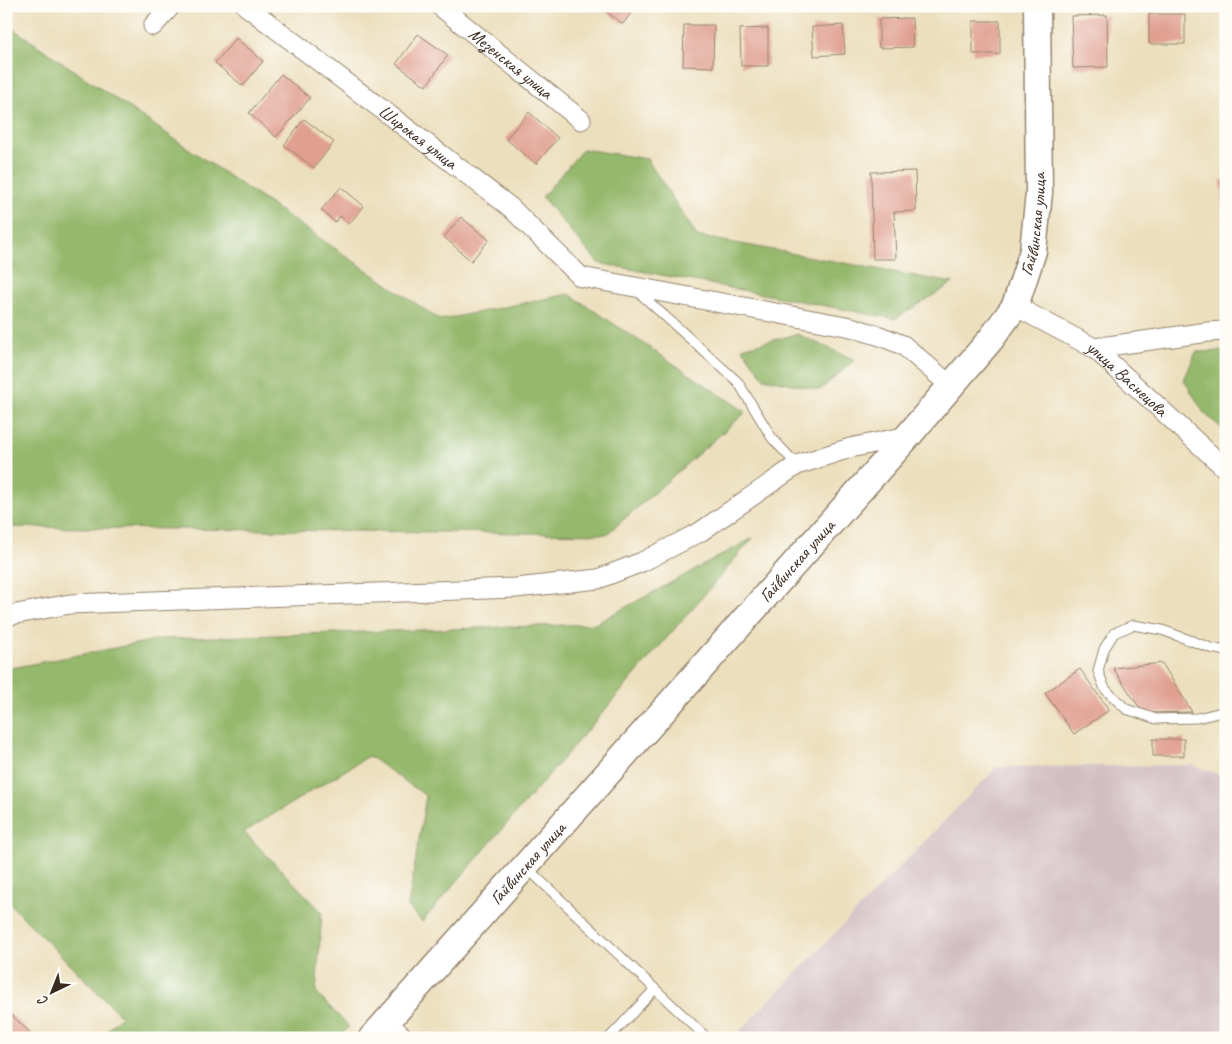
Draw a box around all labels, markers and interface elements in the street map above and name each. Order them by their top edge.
street label: Мезенская улица [464,23,558,104]
street label: Широкая улица [374,100,462,174]
street label: Гайвинская улица [1015,171,1050,278]
street label: улица Васнецова [1082,335,1173,422]
street label: Гайвинская улица [754,514,841,607]
street label: Гайвинская улица [485,816,571,909]
north arrow [28,966,78,1016]
text: С [34,991,52,1010]

